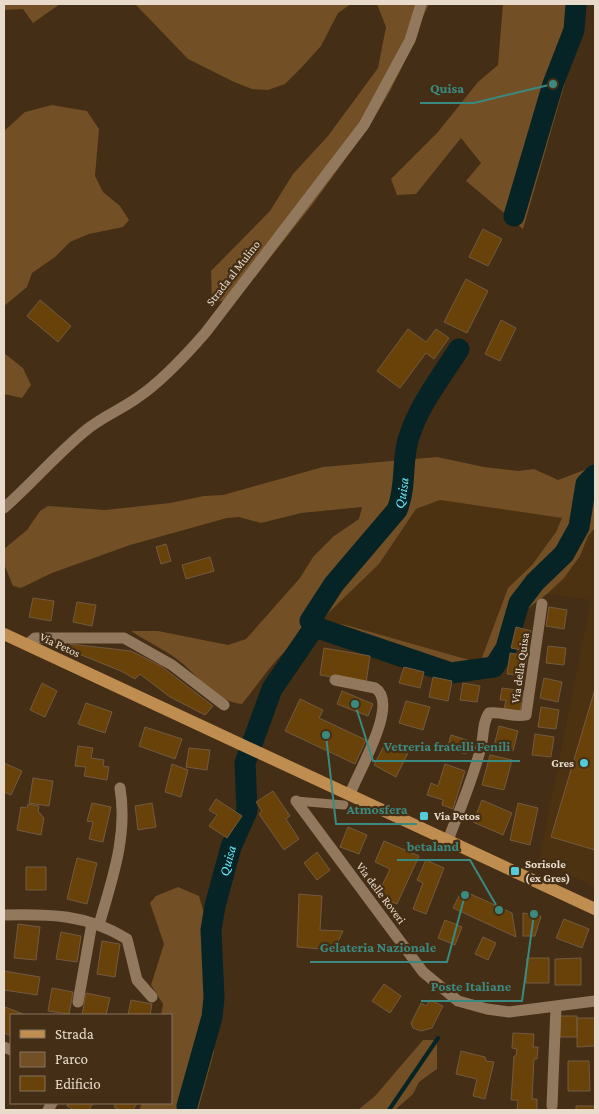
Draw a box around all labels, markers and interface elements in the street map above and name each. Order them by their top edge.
callout: Quisa [420,74,474,103]
text: Quisa [430,80,464,96]
street label: Strada al Mulino [203,237,263,309]
water label: Quisa [390,476,411,510]
street label: Via Petos [37,630,83,661]
street label: Via della Quisa [508,631,532,704]
callout: Vetreria fratelli Fenili [373,732,520,761]
text: Vetreria fratelli Fenili [383,738,510,754]
place label: Gres [551,756,574,770]
marker: Gres [578,757,590,769]
callout: Atmosfera [336,795,417,824]
text: Atmosfera [345,801,408,817]
place label: Via Petos [433,809,480,823]
marker: Via Petos [418,810,430,822]
callout: betaland [397,831,470,860]
text: betaland [406,838,460,854]
water label: Quisa [216,843,239,878]
place label: Sorisole (ex Gres) [525,857,570,885]
street label: Via delle Roveri [353,859,409,927]
marker: Sorisole (ex Gres) [509,865,521,877]
callout: Gelateria Nazionale [310,933,447,962]
text: Gelateria Nazionale [320,939,437,955]
callout: Poste Italiane [421,972,522,1001]
text: Poste Italiane [431,978,512,994]
legend [10,1014,172,1104]
text: Strada [55,1026,94,1042]
text: Parco [55,1051,88,1067]
text: Edificio [55,1076,101,1092]

